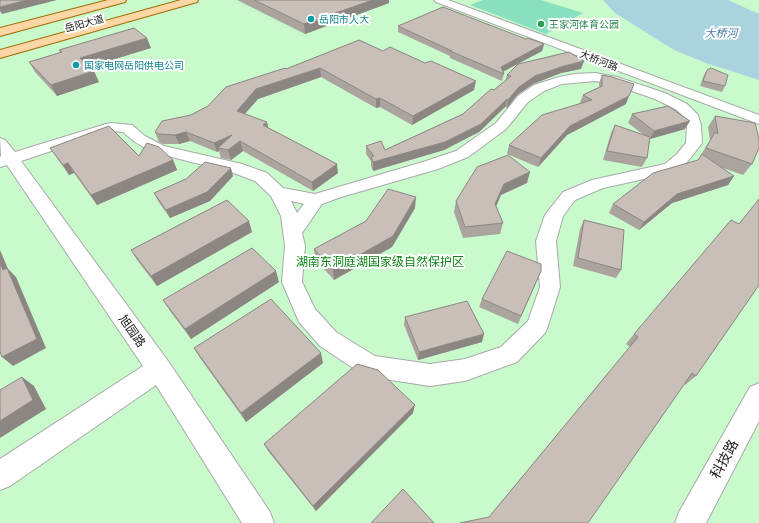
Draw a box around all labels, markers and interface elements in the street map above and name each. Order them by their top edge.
street label: 岳阳大道 [63,12,105,35]
place label: 岳阳市人大 [319,13,369,26]
marker: 岳阳市人大 [306,14,316,24]
place label: 王家河体育公园 [549,18,619,31]
marker: 王家河体育公园 [536,19,546,29]
water label: 大桥河 [705,26,739,40]
street label: 大桥河路 [578,47,620,74]
place label: 国家电网岳阳供电公司 [84,59,184,72]
marker: 国家电网岳阳供电公司 [71,60,81,70]
park label: 湖南东洞庭湖国家级自然保护区 [296,254,464,270]
street label: 旭园路 [115,312,149,350]
street label: 科技路 [706,436,742,482]

